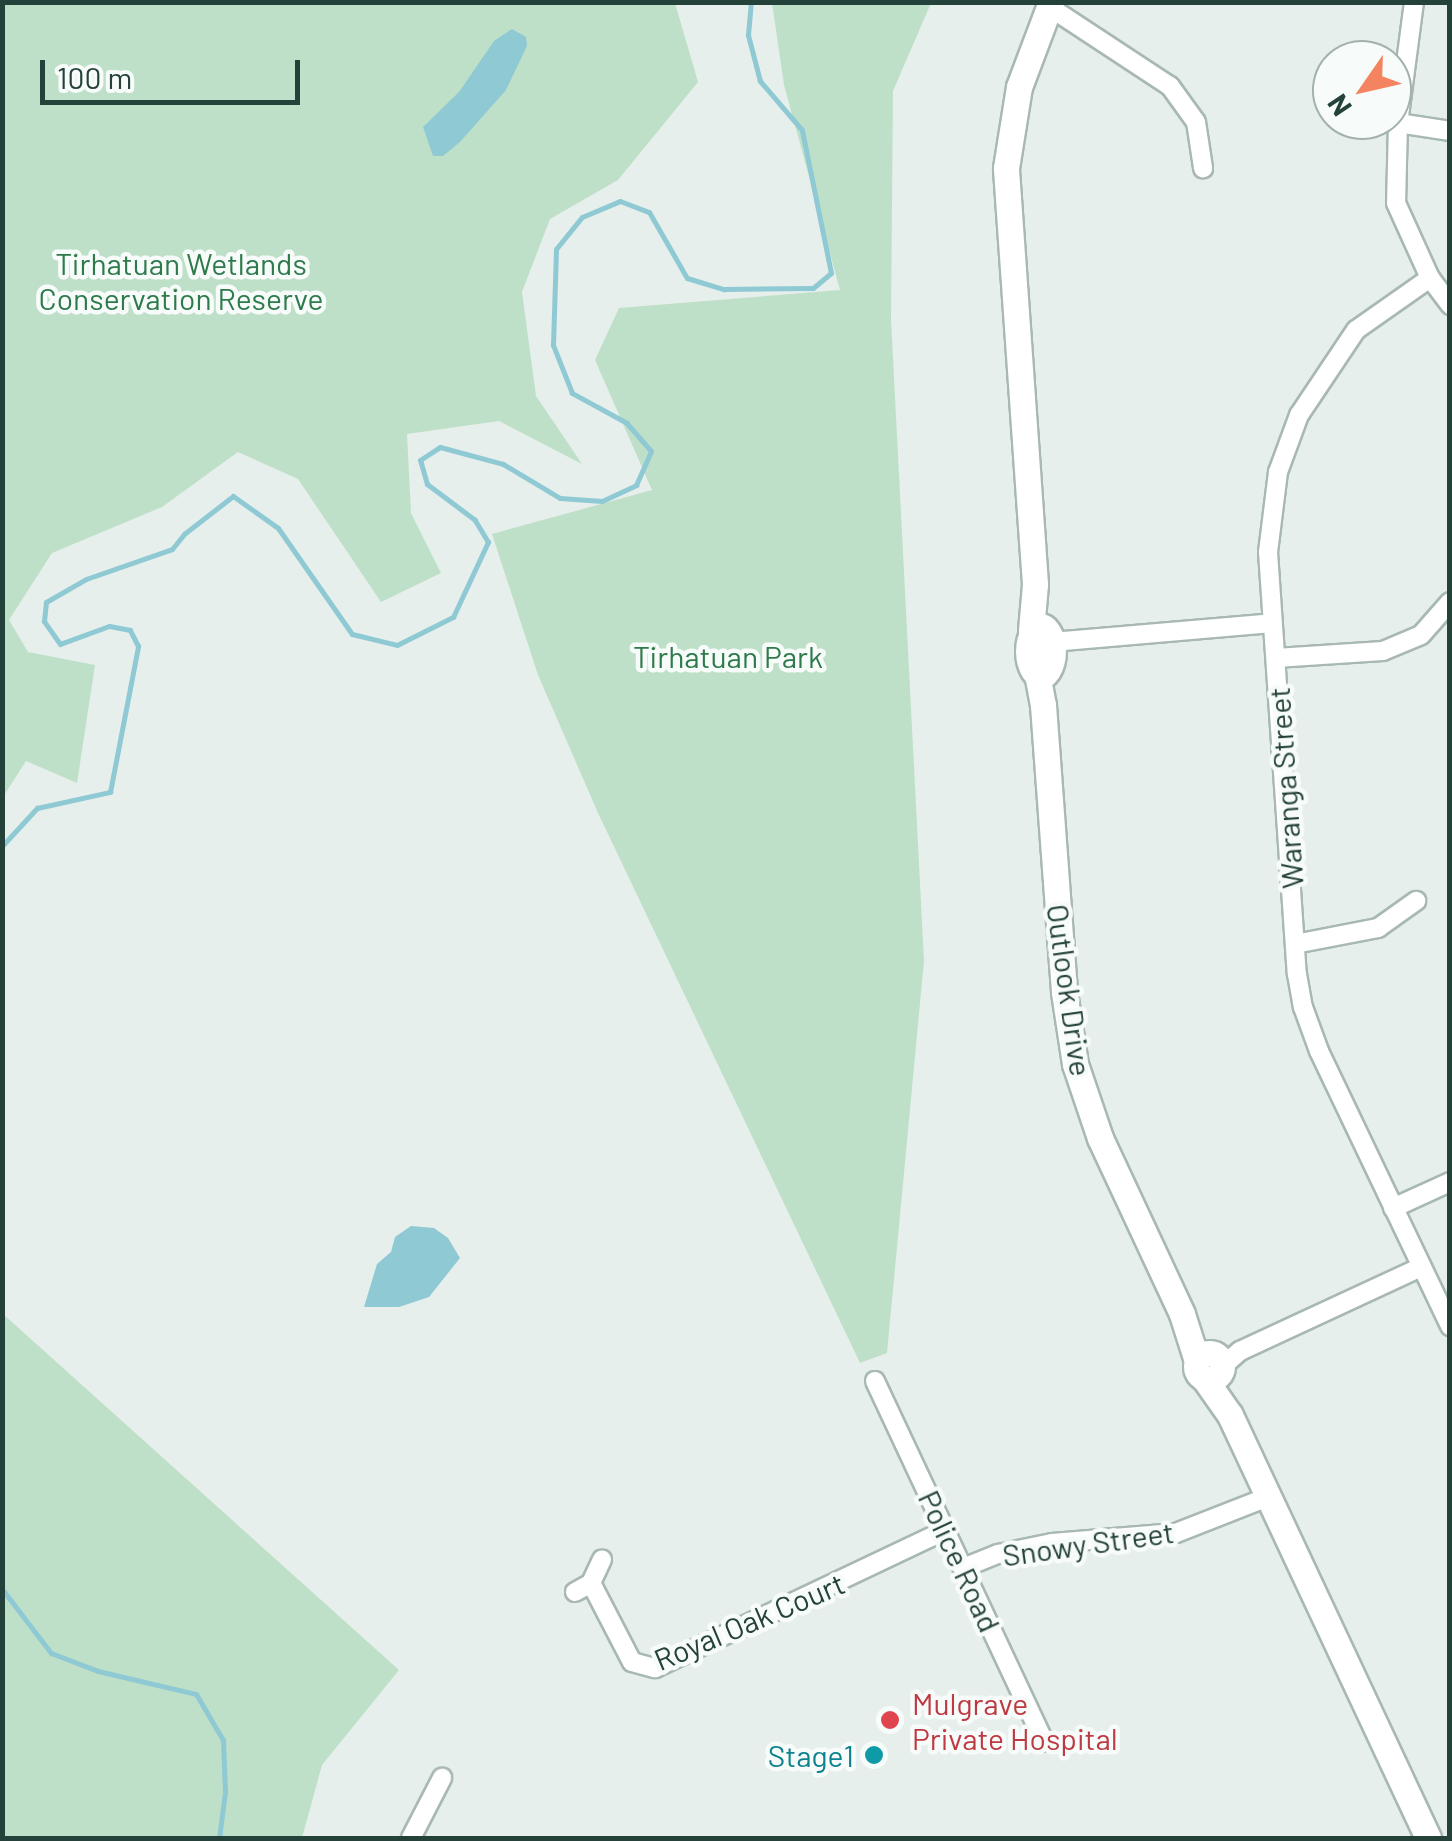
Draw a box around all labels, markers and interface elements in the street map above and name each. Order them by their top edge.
scale bar [45,40,305,102]
north arrow [1312,40,1412,140]
text: 100 m [57,59,132,95]
text: N [1319,88,1358,123]
park label: Tirhatuan Wetlands Conservation Reserve [39,245,323,316]
park label: Tirhatuan Park [633,638,823,674]
street label: Waranga Street [1260,686,1310,890]
street label: Outlook Drive [1040,902,1100,1078]
street label: Police Road [912,1485,1008,1637]
street label: Snowy Street [1000,1513,1176,1573]
street label: Royal Oak Court [648,1565,850,1677]
place label: Mulgrave Private Hospital [912,1685,1118,1756]
marker: Mulgrave Private Hospital [877,1707,903,1733]
place label: Stage1 [768,1737,854,1773]
marker: Stage1 [863,1744,885,1766]

